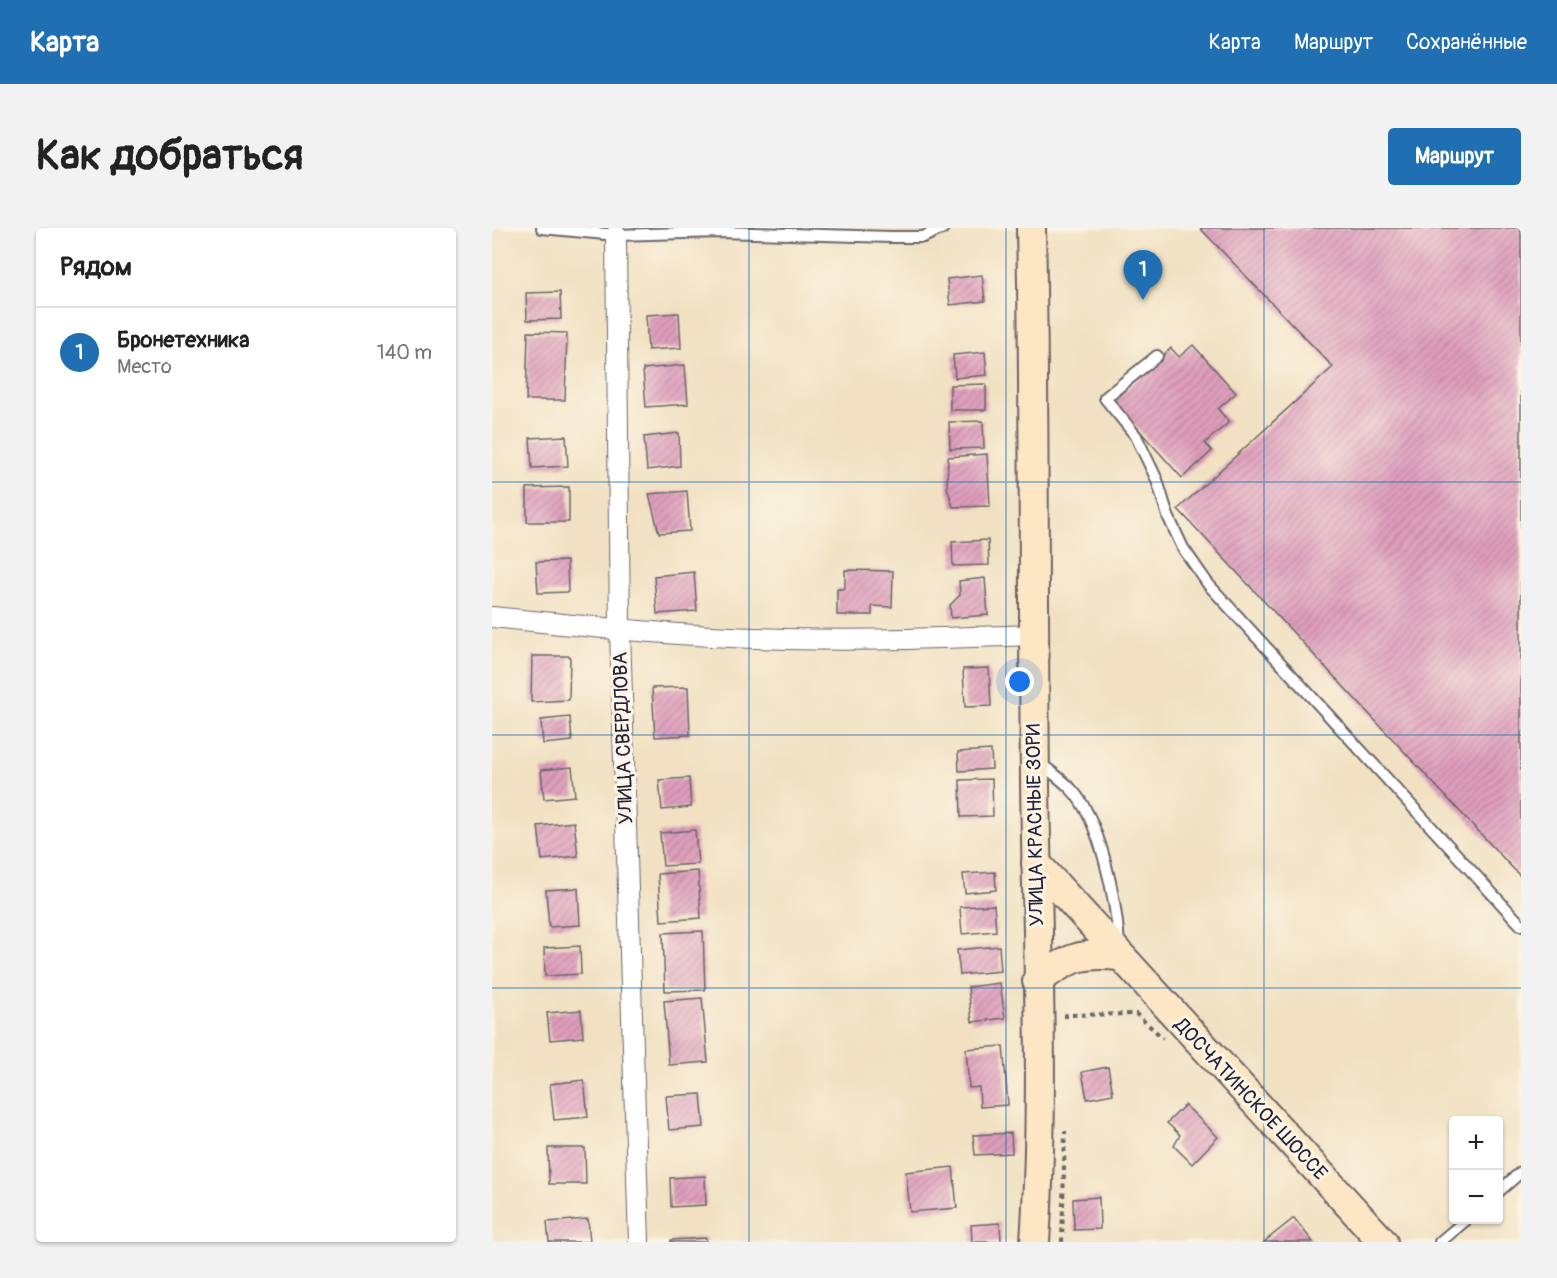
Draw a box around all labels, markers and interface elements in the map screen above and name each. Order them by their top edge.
text: Карта [30,25,99,60]
text: Карта [1209,29,1261,56]
text: Маршрут [1294,29,1373,56]
text: Сохранённые [1406,29,1527,56]
button: Маршрут [1388,128,1521,185]
text: Как добраться [36,130,303,182]
pin: 1 [1124,250,1162,300]
text: Рядом [60,251,132,283]
text: Бронетехника [117,326,249,354]
text: 1 [76,340,83,365]
text: 140 m [377,340,432,365]
text: Место [117,354,172,379]
street label: УЛИЦА СВЕРДЛОВА [607,651,639,825]
your location [1005,667,1034,696]
street label: УЛИЦА КРАСНЫЕ ЗОРИ [1021,723,1049,927]
street label: ДОСЧАТИНСКОЕ ШОССЕ [1168,1012,1333,1185]
map controls [1449,1116,1503,1224]
button: + [1449,1116,1503,1170]
button: − [1449,1170,1503,1224]

